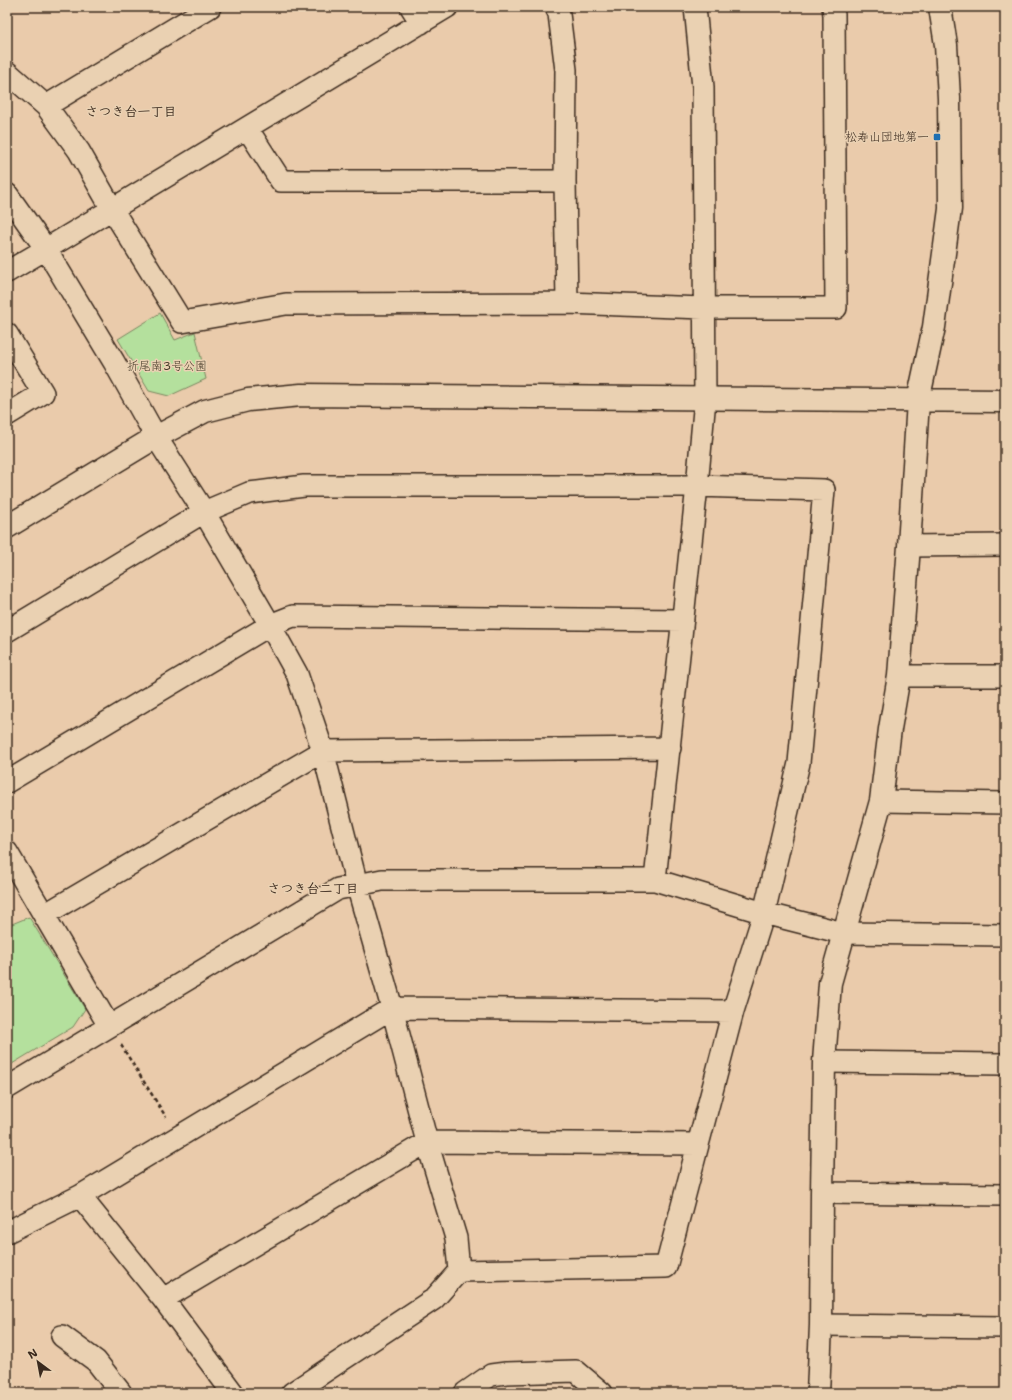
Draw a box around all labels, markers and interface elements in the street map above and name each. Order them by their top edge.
district label: さつき台一丁目 [85,103,177,120]
place label: 松寿山団地第一 [845,129,929,145]
marker: 松寿山団地第一 [932,132,942,142]
park label: 折尾南3号公園 [127,358,207,374]
district label: さつき台二丁目 [267,880,359,897]
north arrow [18,1342,58,1382]
text: N [25,1345,41,1363]

